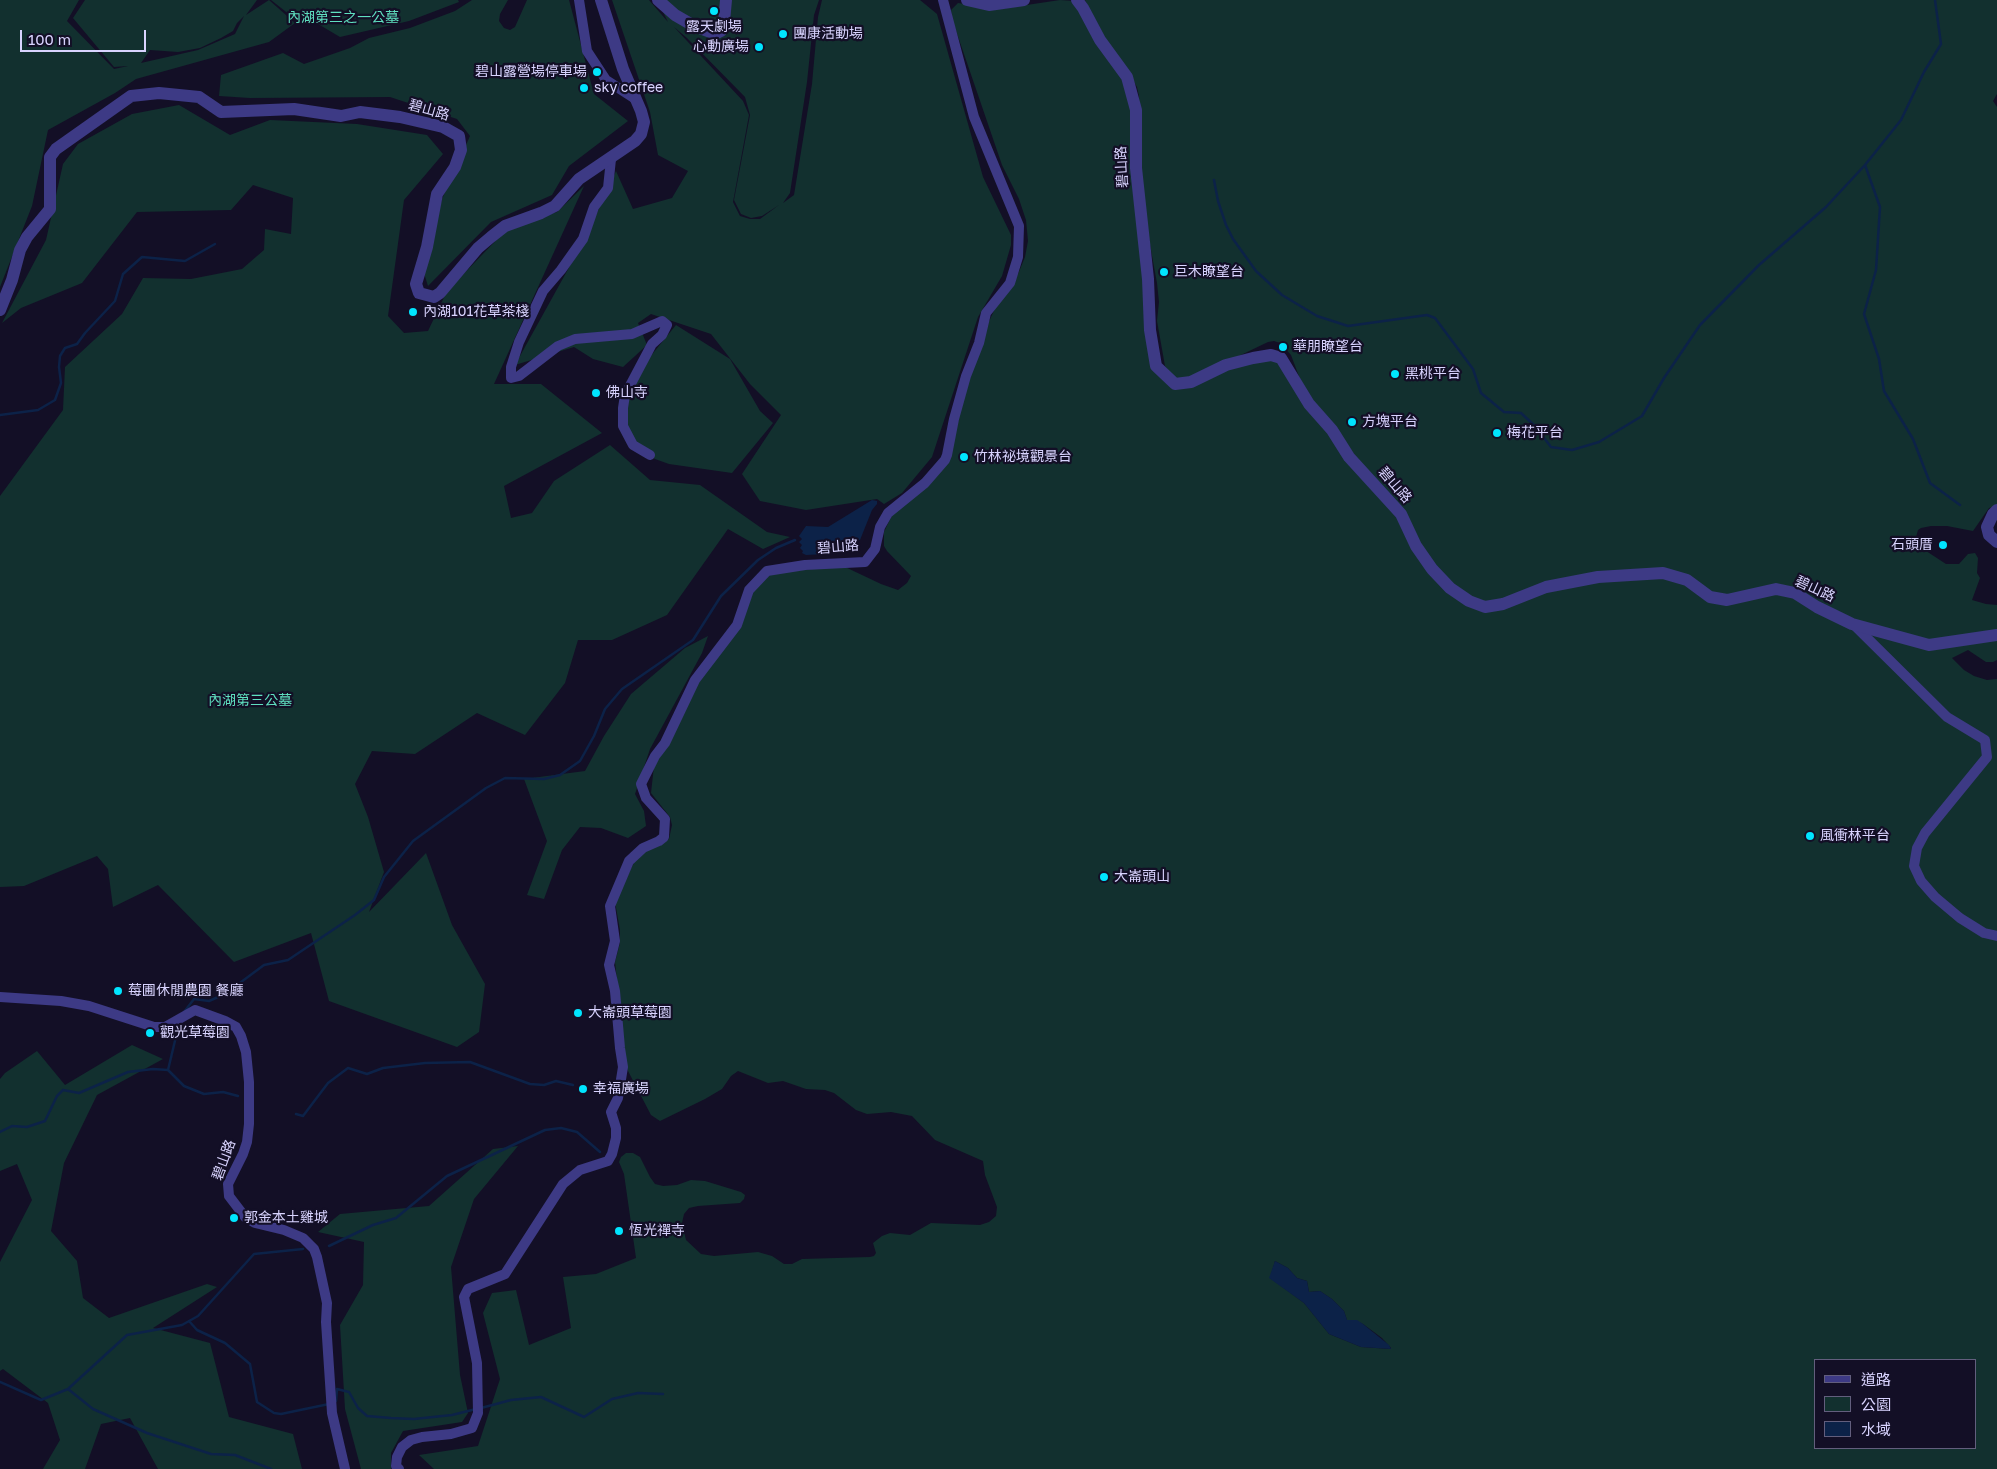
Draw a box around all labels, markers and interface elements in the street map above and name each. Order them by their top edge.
marker: 露天劇場 [708,5,720,17]
park label: 內湖第三之一公墓 [287,10,399,26]
place label: 露天劇場 [686,19,742,35]
scale bar [22,20,149,52]
place label: 團康活動場 [793,26,863,42]
marker: 團康活動場 [777,28,789,40]
text: 100 m [28,30,71,48]
place label: 心動廣場 [693,39,749,55]
marker: 心動廣場 [753,41,765,53]
place label: 碧山露營場停車場 [475,64,587,80]
marker: 碧山露營場停車場 [591,66,603,78]
place label: sky coffee [594,80,663,96]
marker: sky coffee [578,82,590,94]
street label: 碧山路 [406,96,452,124]
street label: 碧山路 [1113,146,1131,188]
place label: 巨木瞭望台 [1174,264,1244,280]
marker: 巨木瞭望台 [1158,266,1170,278]
place label: 內湖101花草茶棧 [423,304,529,320]
marker: 內湖101花草茶棧 [407,306,419,318]
place label: 華朋瞭望台 [1293,339,1363,355]
marker: 華朋瞭望台 [1277,341,1289,353]
place label: 黑桃平台 [1405,366,1461,382]
marker: 黑桃平台 [1389,368,1401,380]
place label: 佛山寺 [606,385,648,401]
marker: 佛山寺 [590,387,602,399]
place label: 方塊平台 [1362,414,1418,430]
marker: 方塊平台 [1346,416,1358,428]
place label: 梅花平台 [1507,425,1563,441]
marker: 梅花平台 [1491,427,1503,439]
place label: 竹林祕境觀景台 [974,449,1072,465]
marker: 竹林祕境觀景台 [958,451,970,463]
street label: 碧山路 [1375,464,1415,506]
street label: 碧山路 [816,537,860,557]
place label: 石頭厝 [1891,537,1933,553]
marker: 石頭厝 [1937,539,1949,551]
street label: 碧山路 [1792,573,1838,605]
park label: 內湖第三公墓 [208,693,292,709]
place label: 風衝林平台 [1820,828,1890,844]
marker: 風衝林平台 [1804,830,1816,842]
place label: 大崙頭山 [1114,869,1170,885]
marker: 大崙頭山 [1098,871,1110,883]
place label: 莓圃休閒農園 餐廳 [128,983,243,999]
marker: 莓圃休閒農園 餐廳 [112,985,124,997]
place label: 大崙頭草莓園 [588,1005,672,1021]
marker: 大崙頭草莓園 [572,1007,584,1019]
place label: 觀光草莓園 [160,1025,230,1041]
marker: 觀光草莓園 [144,1027,156,1039]
place label: 幸福廣場 [593,1081,649,1097]
marker: 幸福廣場 [577,1083,589,1095]
street label: 碧山路 [209,1137,239,1183]
place label: 郭金本土雞城 [244,1210,328,1226]
marker: 郭金本土雞城 [228,1212,240,1224]
place label: 恆光禪寺 [629,1223,685,1239]
marker: 恆光禪寺 [613,1225,625,1237]
legend [1814,1359,1977,1449]
text: 道路 [1861,1370,1891,1388]
text: 公園 [1861,1395,1891,1413]
text: 水域 [1861,1420,1891,1438]

